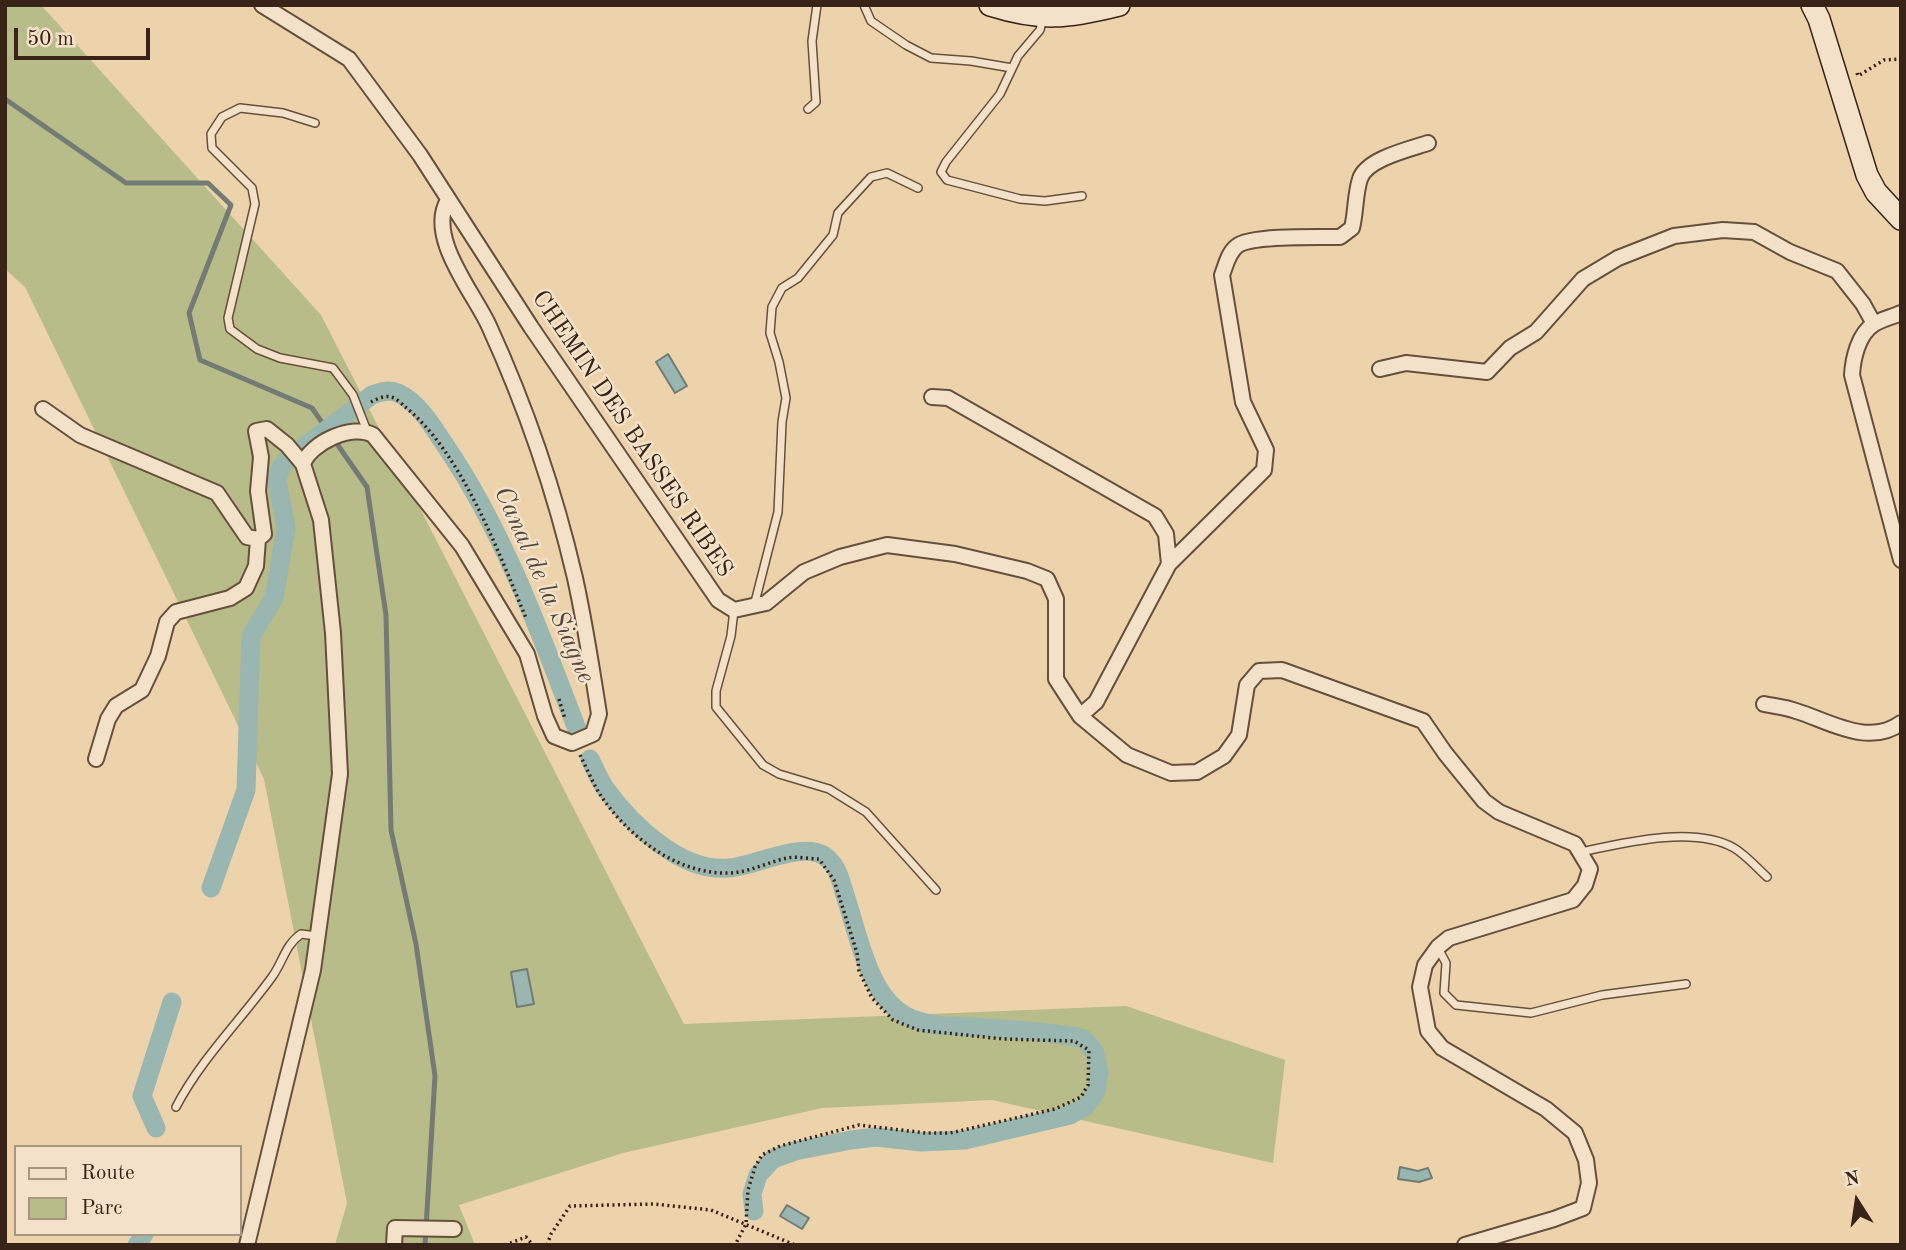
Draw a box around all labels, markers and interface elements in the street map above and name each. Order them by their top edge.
scale bar [18,14,154,58]
text: 50 m [27,29,74,50]
street label: CHEMIN DES BASSES RIBES [525,285,739,583]
water label: Canal de la Siagne [487,482,601,688]
legend [14,1145,242,1236]
text: Route [81,1163,135,1184]
north arrow [1822,1166,1892,1236]
text: N [1843,1169,1862,1191]
text: Parc [81,1198,123,1219]

